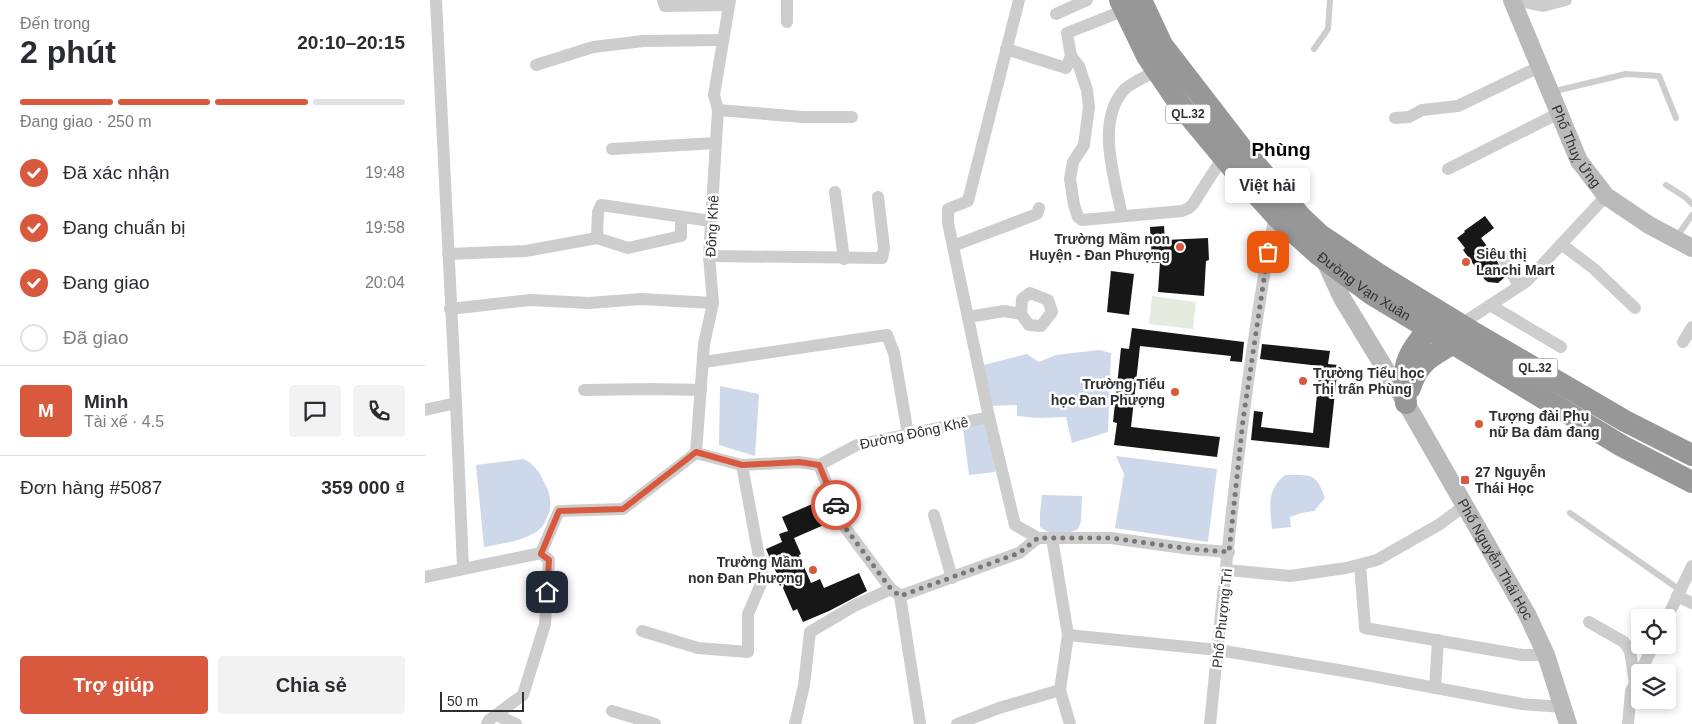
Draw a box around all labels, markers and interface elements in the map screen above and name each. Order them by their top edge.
text: Đến trong [20,15,90,32]
text: 20:10–20:15 [297,32,405,53]
text: 2 phút [20,34,116,70]
street label: Phố Thuỵ Ứng [1549,103,1604,191]
road number: QL.32 [1165,105,1211,124]
text: Đang giao · 250 m [20,113,152,130]
district label: Phùng [1251,139,1311,160]
icon: check [20,159,48,187]
text: Đã xác nhận [63,162,170,183]
text: 19:48 [365,164,405,181]
callout: Việt hải [1225,167,1311,202]
text: Việt hải [1239,177,1296,194]
street label: Đông Khê [702,194,722,258]
icon: check [20,214,48,242]
text: Đang chuẩn bị [63,217,186,238]
text: 19:58 [365,219,405,236]
place label: Trường Mầm non Huyện - Đan Phượng [1029,231,1170,263]
pin [1247,231,1289,273]
icon: bag [1254,238,1282,266]
marker: Trường Mầm non Huyện - Đan Phượng [1174,241,1186,253]
place label: Siêu thị Lanchi Mart [1476,246,1555,278]
street label: Đường Vạn Xuân [1314,249,1414,324]
marker: Siêu thị Lanchi Mart [1460,256,1472,268]
icon: check [20,269,48,297]
text: Đang giao [63,272,150,293]
text: 20:04 [365,274,405,291]
text: Đã giao [63,327,129,348]
road number: QL.32 [1513,358,1557,378]
place label: Trường Tiểu học Thị trấn Phùng [1313,365,1425,397]
marker: Trường Tiểu học Thị trấn Phùng [1297,375,1309,387]
place label: Trường Tiểu học Đan Phượng [1051,376,1165,408]
button: chat [289,385,341,437]
button: phone [353,385,405,437]
marker: Trường Tiểu học Đan Phượng [1169,386,1181,398]
text: Minh [84,391,128,412]
text: M [38,400,54,421]
place label: Tượng đài Phụ nữ Ba đảm đang [1489,408,1599,440]
text: Tài xế · 4.5 [84,413,164,430]
street label: Đường Đông Khê [858,414,970,452]
marker: Tượng đài Phụ nữ Ba đảm đang [1473,418,1485,430]
place label: 27 Nguyễn Thái Học [1475,464,1546,496]
marker: 27 Nguyễn Thái Học [1459,474,1471,486]
text: Đơn hàng #5087 [20,477,162,498]
text: 359 000 ₫ [321,477,405,498]
courier [811,480,861,530]
icon: car [822,491,850,519]
street label: Phố Nguyễn Thái Học [1455,496,1536,623]
place label: Trường Mầm non Đan Phượng [688,554,803,586]
marker: Trường Mầm non Đan Phượng [807,564,819,576]
street label: Phố Phượng Trì [1209,567,1235,669]
pin [526,571,568,613]
icon: home [533,578,561,606]
map controls [1631,609,1676,709]
button: locate [1631,609,1676,654]
button: Trợ giúp [20,656,208,714]
button: Chia sẻ [218,656,405,714]
button: layers [1631,664,1676,709]
scale bar [440,689,524,712]
text: 50 m [447,693,478,709]

